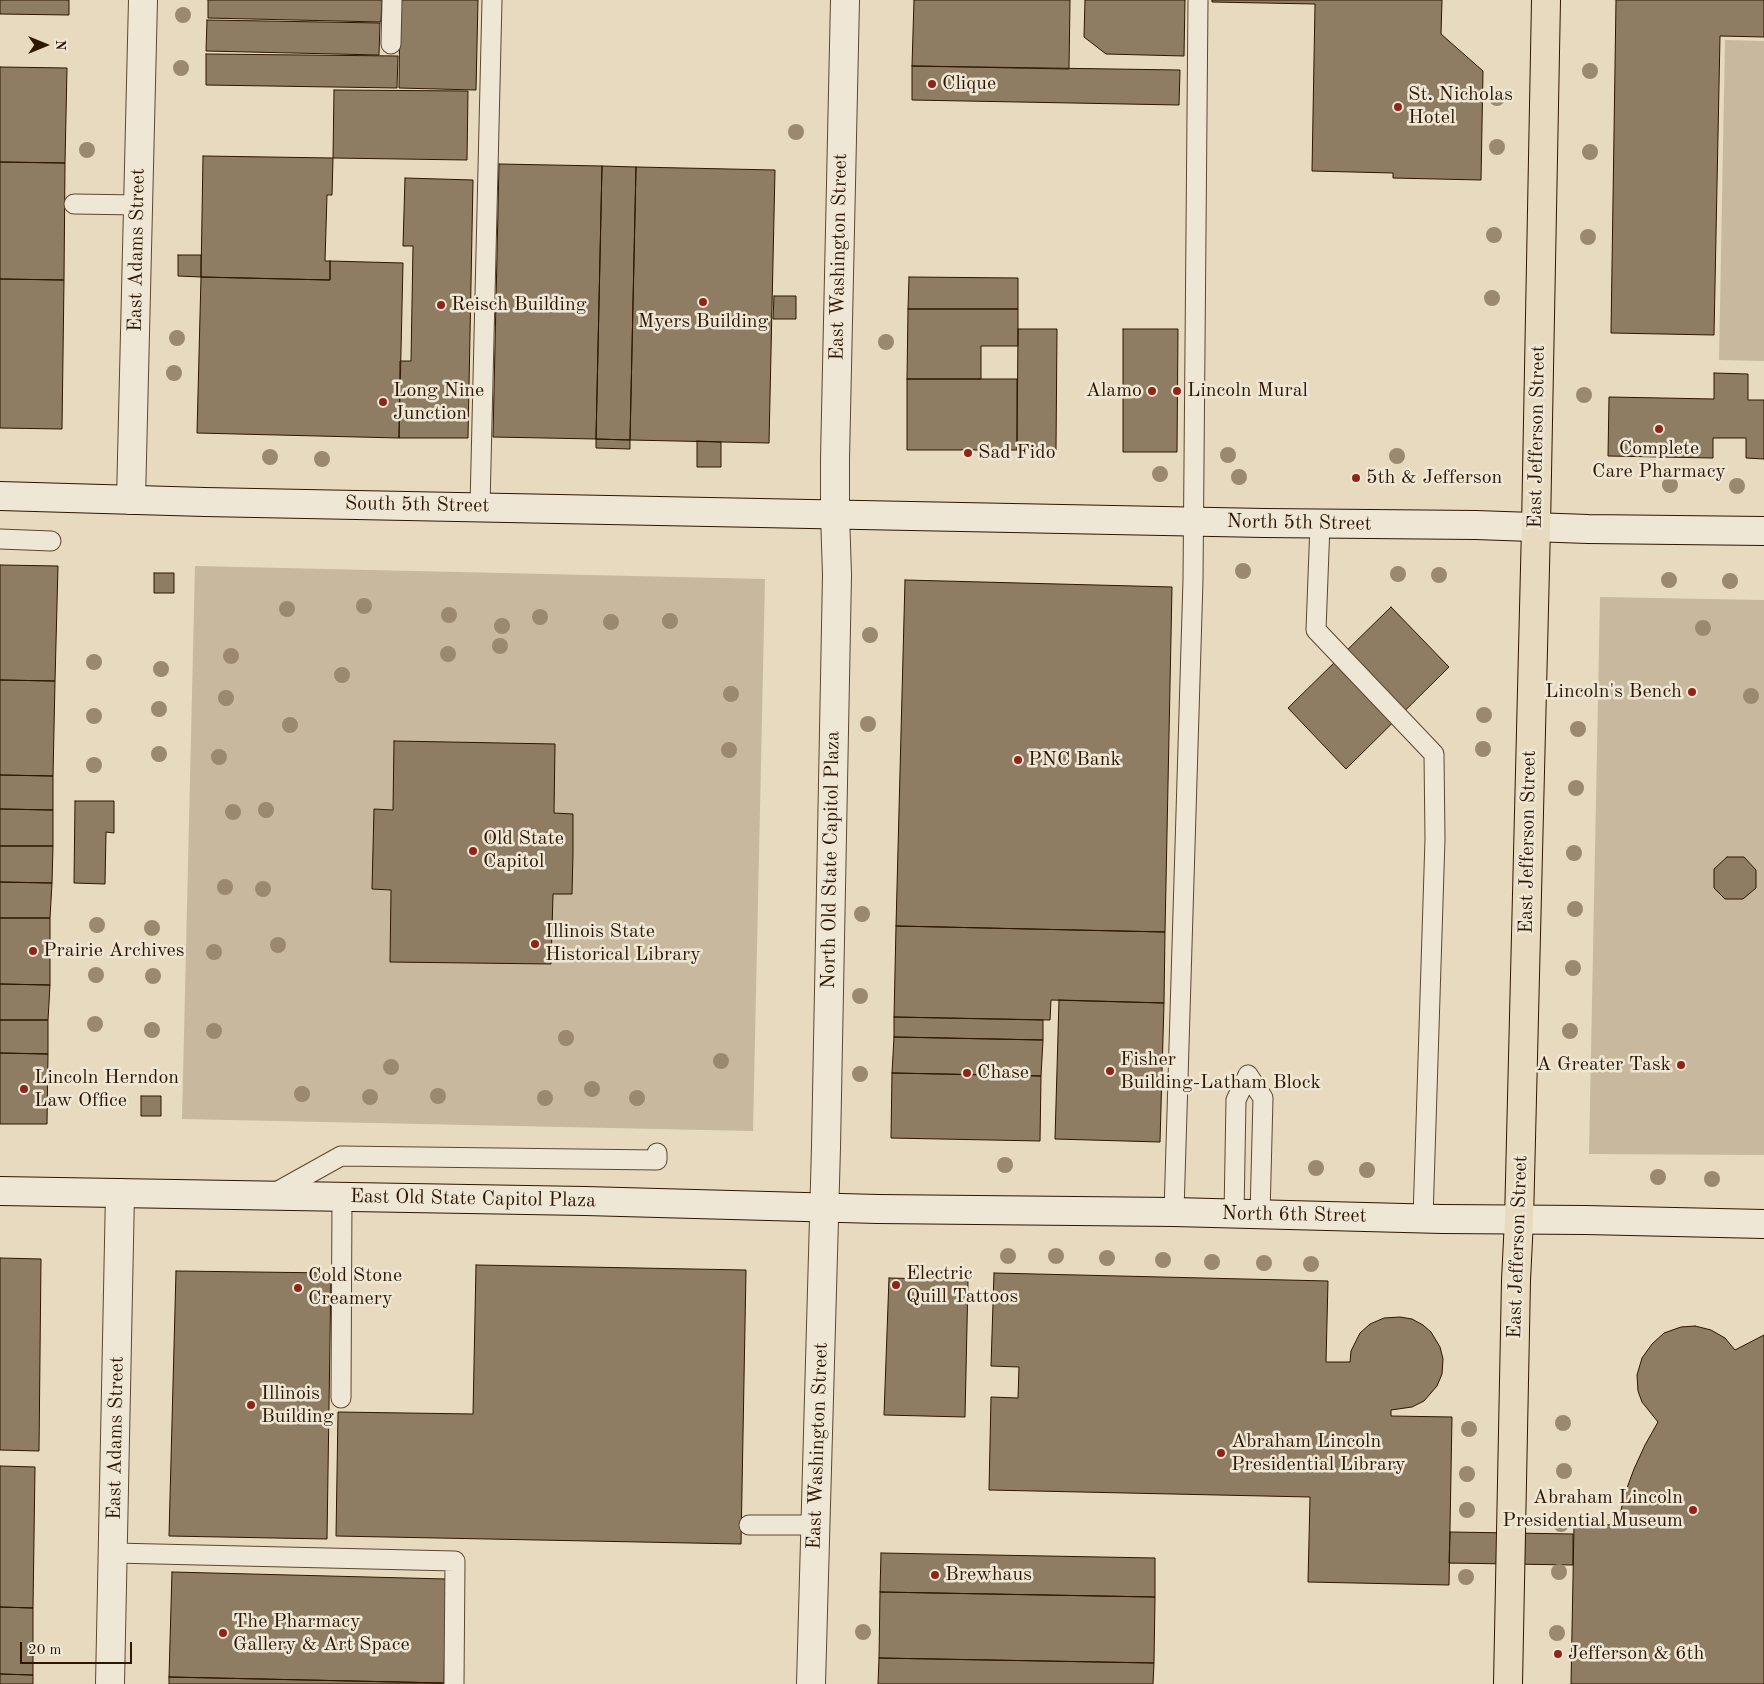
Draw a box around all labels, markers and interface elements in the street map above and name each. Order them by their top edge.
north arrow [20,20,70,70]
text: N [53,40,67,50]
place label: Clique [942,72,996,96]
marker: Clique [926,78,938,90]
place label: St. Nicholas Hotel [1408,83,1513,130]
marker: St. Nicholas Hotel [1392,101,1404,113]
street label: East Washington Street [825,153,853,361]
street label: East Adams Street [124,168,150,332]
place label: Reisch Building [451,293,587,317]
marker: Myers Building [697,296,709,308]
marker: Reisch Building [435,299,447,311]
place label: Myers Building [638,310,768,334]
street label: East Jefferson Street [1523,345,1551,529]
place label: Long Nine Junction [393,379,484,426]
place label: Alamo [1086,379,1142,403]
place label: Lincoln Mural [1187,379,1308,403]
marker: Alamo [1146,385,1158,397]
marker: Lincoln Mural [1171,385,1183,397]
marker: Long Nine Junction [377,396,389,408]
marker: Complete Care Pharmacy [1653,423,1665,435]
place label: Complete Care Pharmacy [1592,437,1726,484]
place label: Sad Fido [978,441,1056,465]
marker: Sad Fido [962,447,974,459]
place label: 5th & Jefferson [1366,466,1502,490]
marker: 5th & Jefferson [1350,472,1362,484]
street label: South 5th Street [345,492,489,518]
street label: North 5th Street [1226,510,1372,536]
place label: Lincoln's Bench [1545,680,1682,704]
marker: Lincoln's Bench [1686,686,1698,698]
street label: North Old State Capitol Plaza [817,731,845,989]
place label: PNC Bank [1028,748,1121,772]
street label: East Jefferson Street [1514,750,1542,934]
marker: PNC Bank [1012,754,1024,766]
place label: Old State Capitol [483,827,564,874]
marker: Old State Capitol [467,845,479,857]
place label: Illinois State Historical Library [545,920,701,967]
marker: Illinois State Historical Library [529,938,541,950]
place label: Prairie Archives [43,939,184,963]
marker: Prairie Archives [27,945,39,957]
place label: Fisher Building-Latham Block [1120,1048,1321,1095]
place label: A Greater Task [1536,1053,1671,1077]
marker: A Greater Task [1675,1059,1687,1071]
place label: Chase [977,1061,1029,1085]
marker: Fisher Building-Latham Block [1104,1065,1116,1077]
place label: Lincoln Herndon Law Office [34,1066,179,1113]
marker: Chase [961,1067,973,1079]
marker: Lincoln Herndon Law Office [18,1083,30,1095]
street label: East Jefferson Street [1503,1155,1533,1339]
street label: East Old State Capitol Plaza [350,1185,596,1213]
street label: North 6th Street [1221,1202,1367,1228]
place label: Electric Quill Tattoos [906,1262,1018,1309]
place label: Cold Stone Creamery [308,1264,402,1311]
marker: Electric Quill Tattoos [890,1279,902,1291]
marker: Cold Stone Creamery [292,1282,304,1294]
street label: East Washington Street [802,1342,834,1550]
street label: East Adams Street [103,1356,129,1520]
place label: Illinois Building [261,1382,334,1429]
marker: Illinois Building [245,1399,257,1411]
place label: Abraham Lincoln Presidential Library [1231,1430,1406,1477]
marker: Abraham Lincoln Presidential Library [1215,1447,1227,1459]
place label: Abraham Lincoln Presidential Museum [1502,1486,1683,1533]
marker: Abraham Lincoln Presidential Museum [1687,1504,1699,1516]
place label: Brewhaus [945,1563,1032,1587]
marker: Brewhaus [929,1569,941,1581]
place label: The Pharmacy Gallery & Art Space [233,1610,410,1657]
marker: The Pharmacy Gallery & Art Space [217,1627,229,1639]
scale bar [22,1632,135,1664]
place label: Jefferson & 6th [1568,1642,1704,1666]
text: 20 m [28,1643,62,1658]
marker: Jefferson & 6th [1552,1648,1564,1660]

